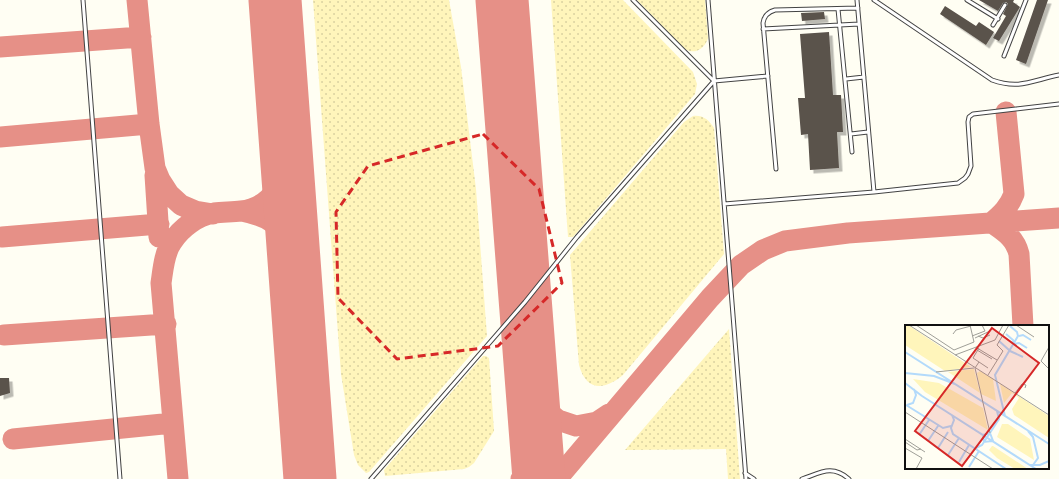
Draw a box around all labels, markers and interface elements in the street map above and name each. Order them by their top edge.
inset map [905,325,1049,469]

